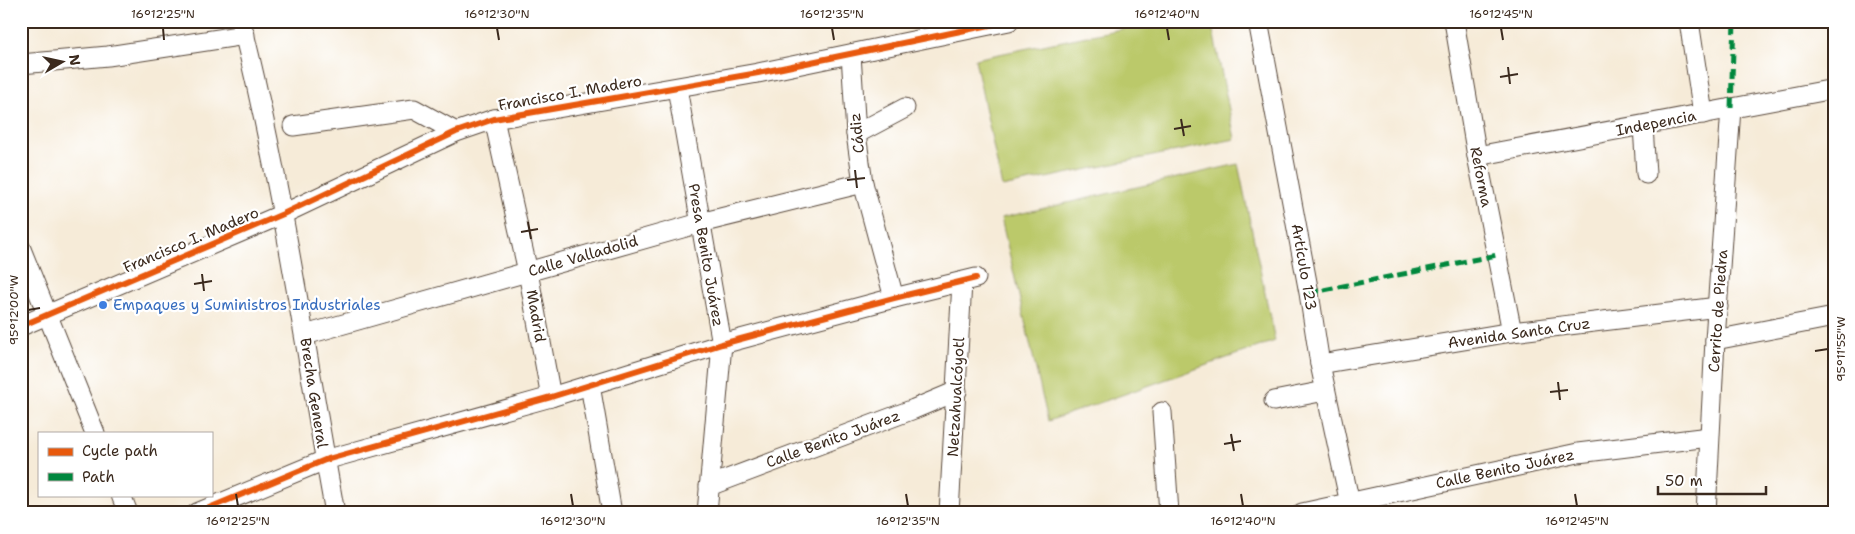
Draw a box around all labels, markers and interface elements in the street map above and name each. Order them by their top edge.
text: 16°12'25"N [131,6,195,22]
text: 16°12'30"N [464,6,530,22]
text: 16°12'35"N [800,6,864,22]
text: 16°12'40"N [1134,6,1200,22]
text: 16°12'45"N [1469,6,1533,22]
north arrow [38,38,88,88]
text: N [65,53,85,67]
street label: Francisco I. Madero [497,71,643,115]
street label: Indepencia [1614,105,1698,141]
street label: Cádiz [845,112,869,154]
street label: Reforma [1465,145,1497,210]
street label: Presa Benito Juárez [684,182,728,328]
street label: Francisco I. Madero [120,202,262,278]
street label: Artículo 123 [1287,222,1321,312]
street label: Calle Valladolid [526,231,641,281]
street label: Cerrito de Piedra [1704,248,1732,373]
text: 95°12'00"W [6,275,22,345]
street label: Madrid [522,288,551,344]
place label: Empaques y Suministros Industriales [113,295,381,315]
marker: Empaques y Suministros Industriales [97,299,109,311]
street label: Avenida Santa Cruz [1446,313,1592,353]
text: 95°11'55"W [1833,316,1849,382]
street label: Netzahualcóyotl [943,336,969,457]
street label: Brecha General [295,337,333,450]
street label: Calle Benito Juárez [763,405,903,473]
legend [38,432,212,496]
text: Cycle path [82,441,158,461]
street label: Calle Benito Juárez [1434,445,1576,493]
scale bar [1658,464,1765,496]
text: Path [82,467,115,487]
text: 50 m [1665,471,1703,491]
text: 16°12'25"N [206,513,270,529]
text: 16°12'30"N [540,513,606,529]
text: 16°12'35"N [876,513,940,529]
text: 16°12'40"N [1210,513,1276,529]
text: 16°12'45"N [1545,513,1609,529]

